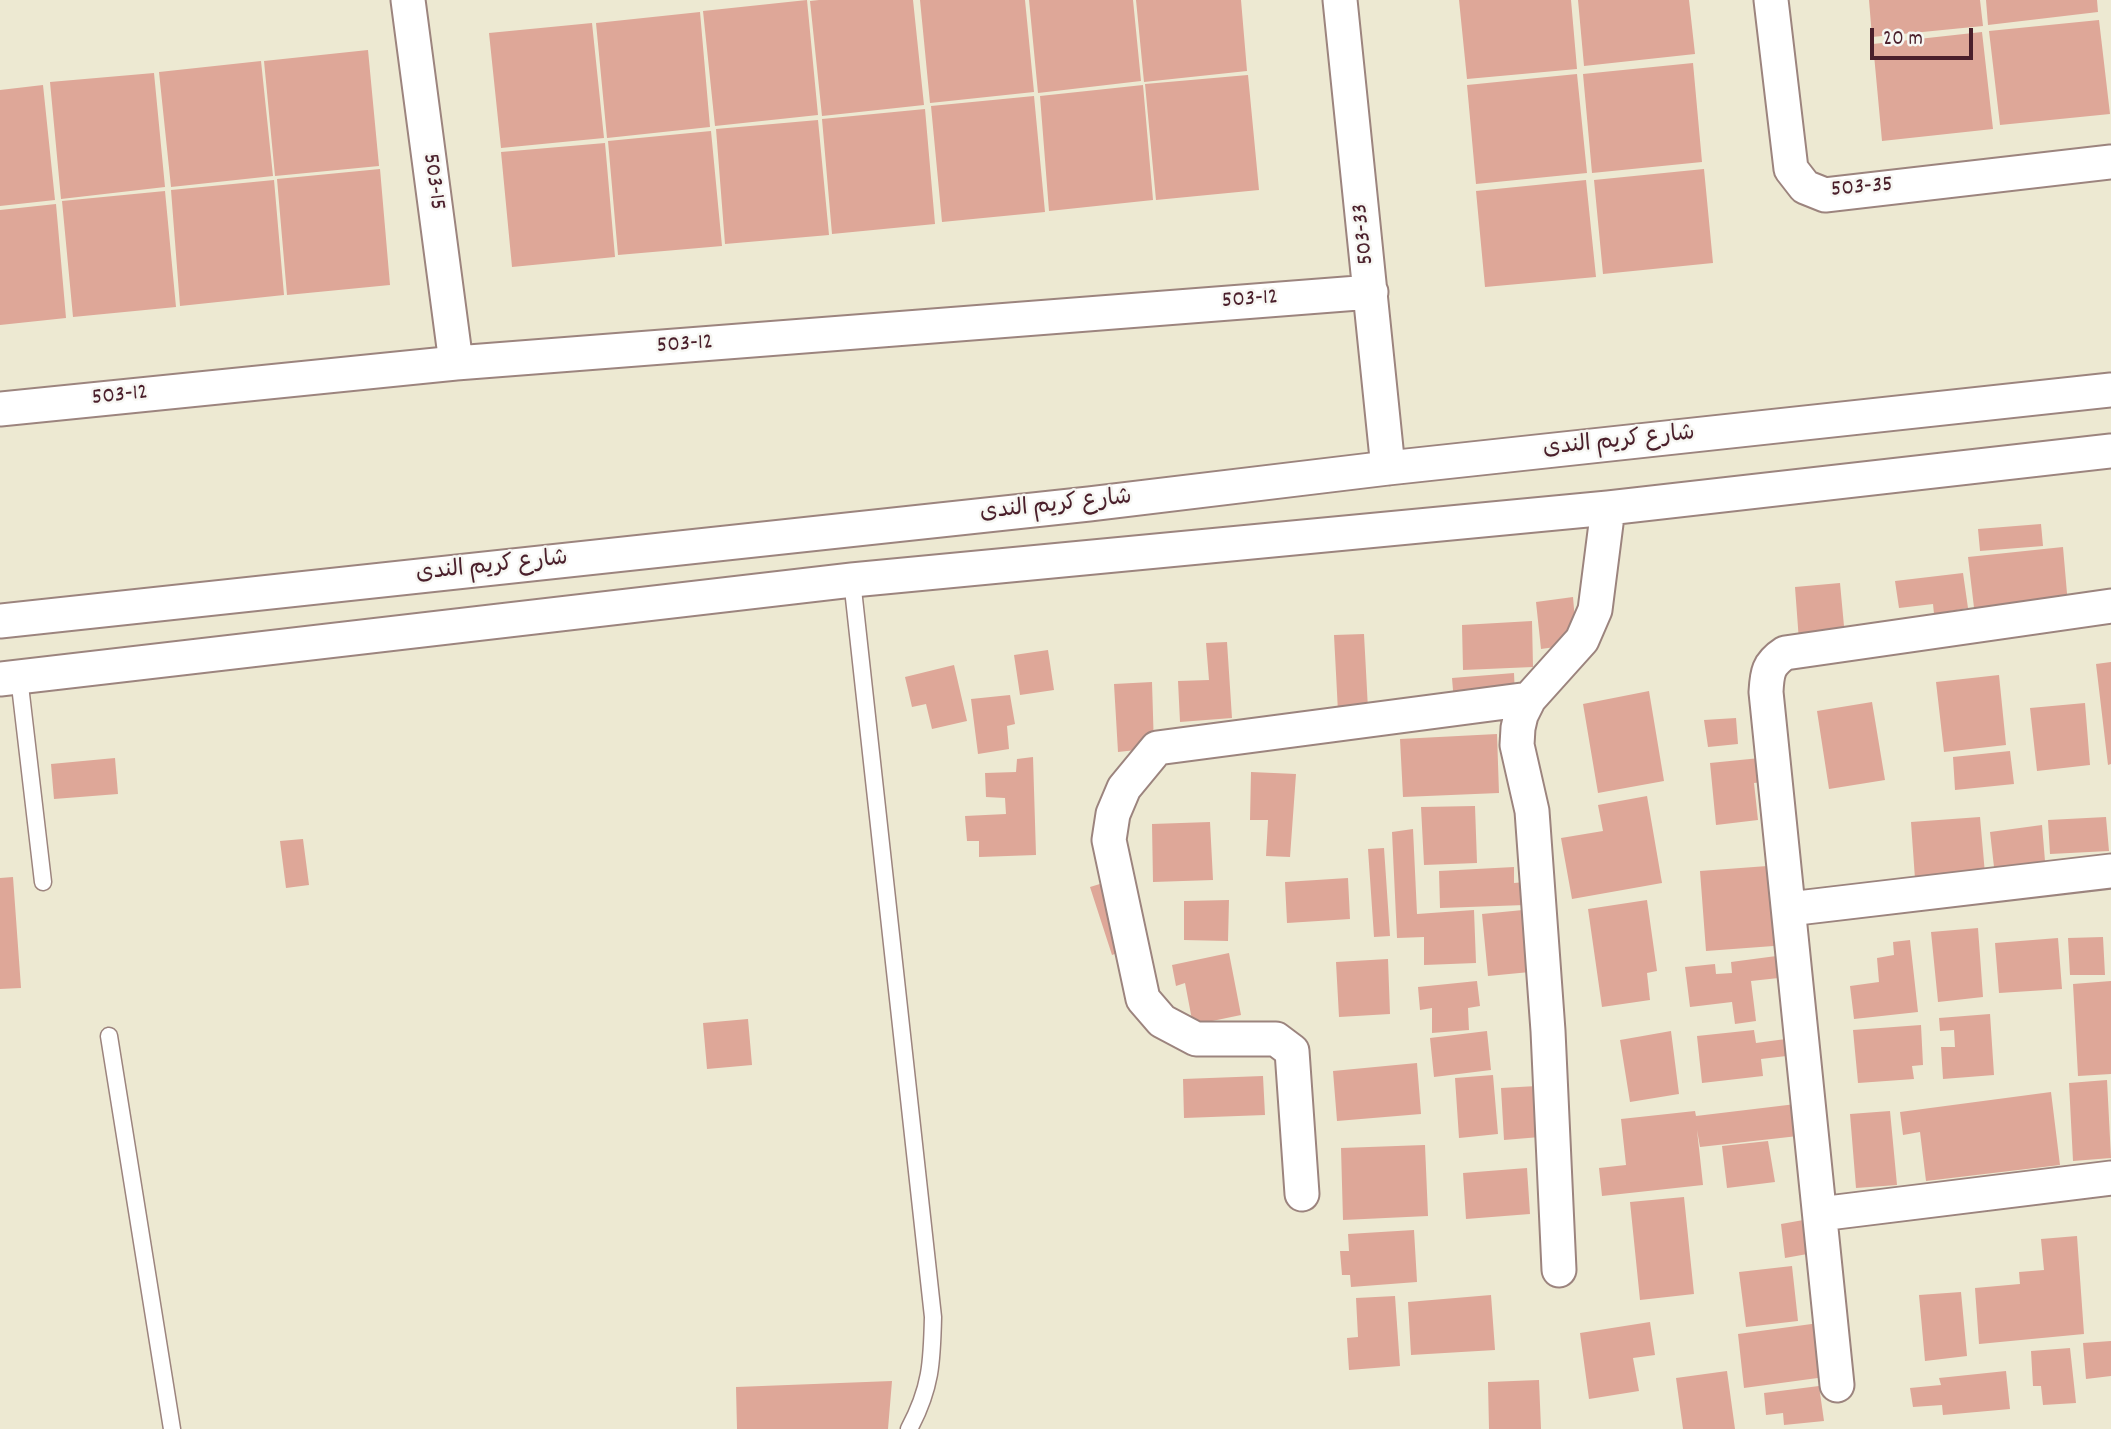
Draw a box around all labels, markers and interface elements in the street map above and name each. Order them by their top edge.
scale bar [1873,14,1976,58]
text: 20 m [1883,25,1923,55]
street label: 503-15 [414,152,450,212]
street label: 503-35 [1830,173,1894,205]
street label: 503-33 [1348,202,1382,266]
street label: 503-12 [1221,285,1279,317]
street label: 503-12 [656,330,714,362]
street label: 503-12 [91,380,149,414]
street label: شارع كريم الندى [1542,421,1696,465]
street label: شارع كريم الندى [979,485,1133,529]
street label: شارع كريم الندى [415,546,569,590]

